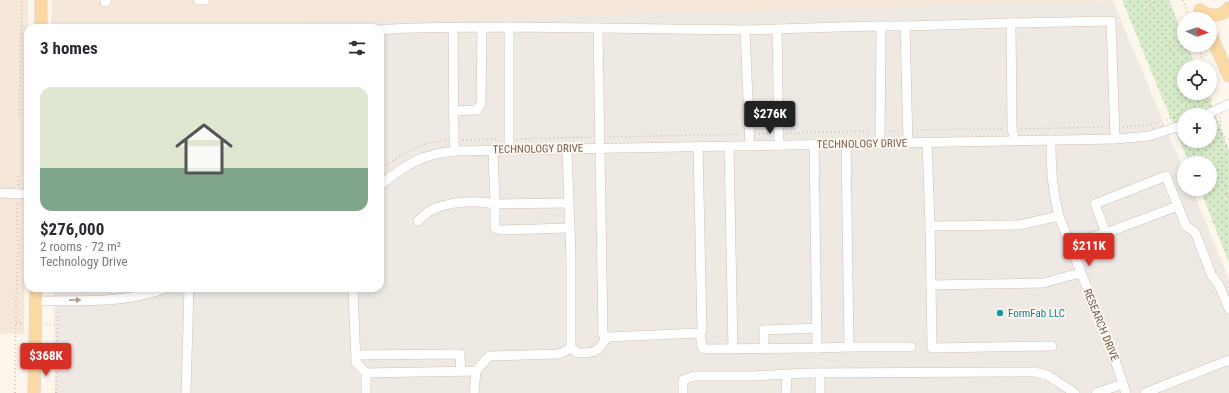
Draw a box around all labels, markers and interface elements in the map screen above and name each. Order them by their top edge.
north arrow [1177,12,1217,52]
map controls [1177,12,1217,196]
icon: filters [346,37,368,59]
text: 3 homes [40,38,98,58]
button: locate [1177,60,1217,100]
pin: $276K [742,101,798,135]
text: $276K [753,106,787,121]
button: + [1177,108,1217,148]
icon: home [168,113,240,185]
street label: TECHNOLOGY DRIVE [817,137,908,151]
street label: TECHNOLOGY DRIVE [493,142,584,156]
button: − [1177,156,1217,196]
text: $276,000 [40,219,104,239]
pin: $211K [1061,233,1117,267]
text: $211K [1072,238,1106,253]
text: 2 rooms · 72 m² [40,239,121,254]
text: Technology Drive [40,254,128,269]
street label: RESEARCH DRIVE [1081,287,1122,364]
one-way arrow [69,297,82,303]
place label: FormFab LLC [1008,307,1065,320]
marker: FormFab LLC [995,308,1005,318]
pin: $368K [18,343,74,377]
text: $368K [29,348,63,363]

